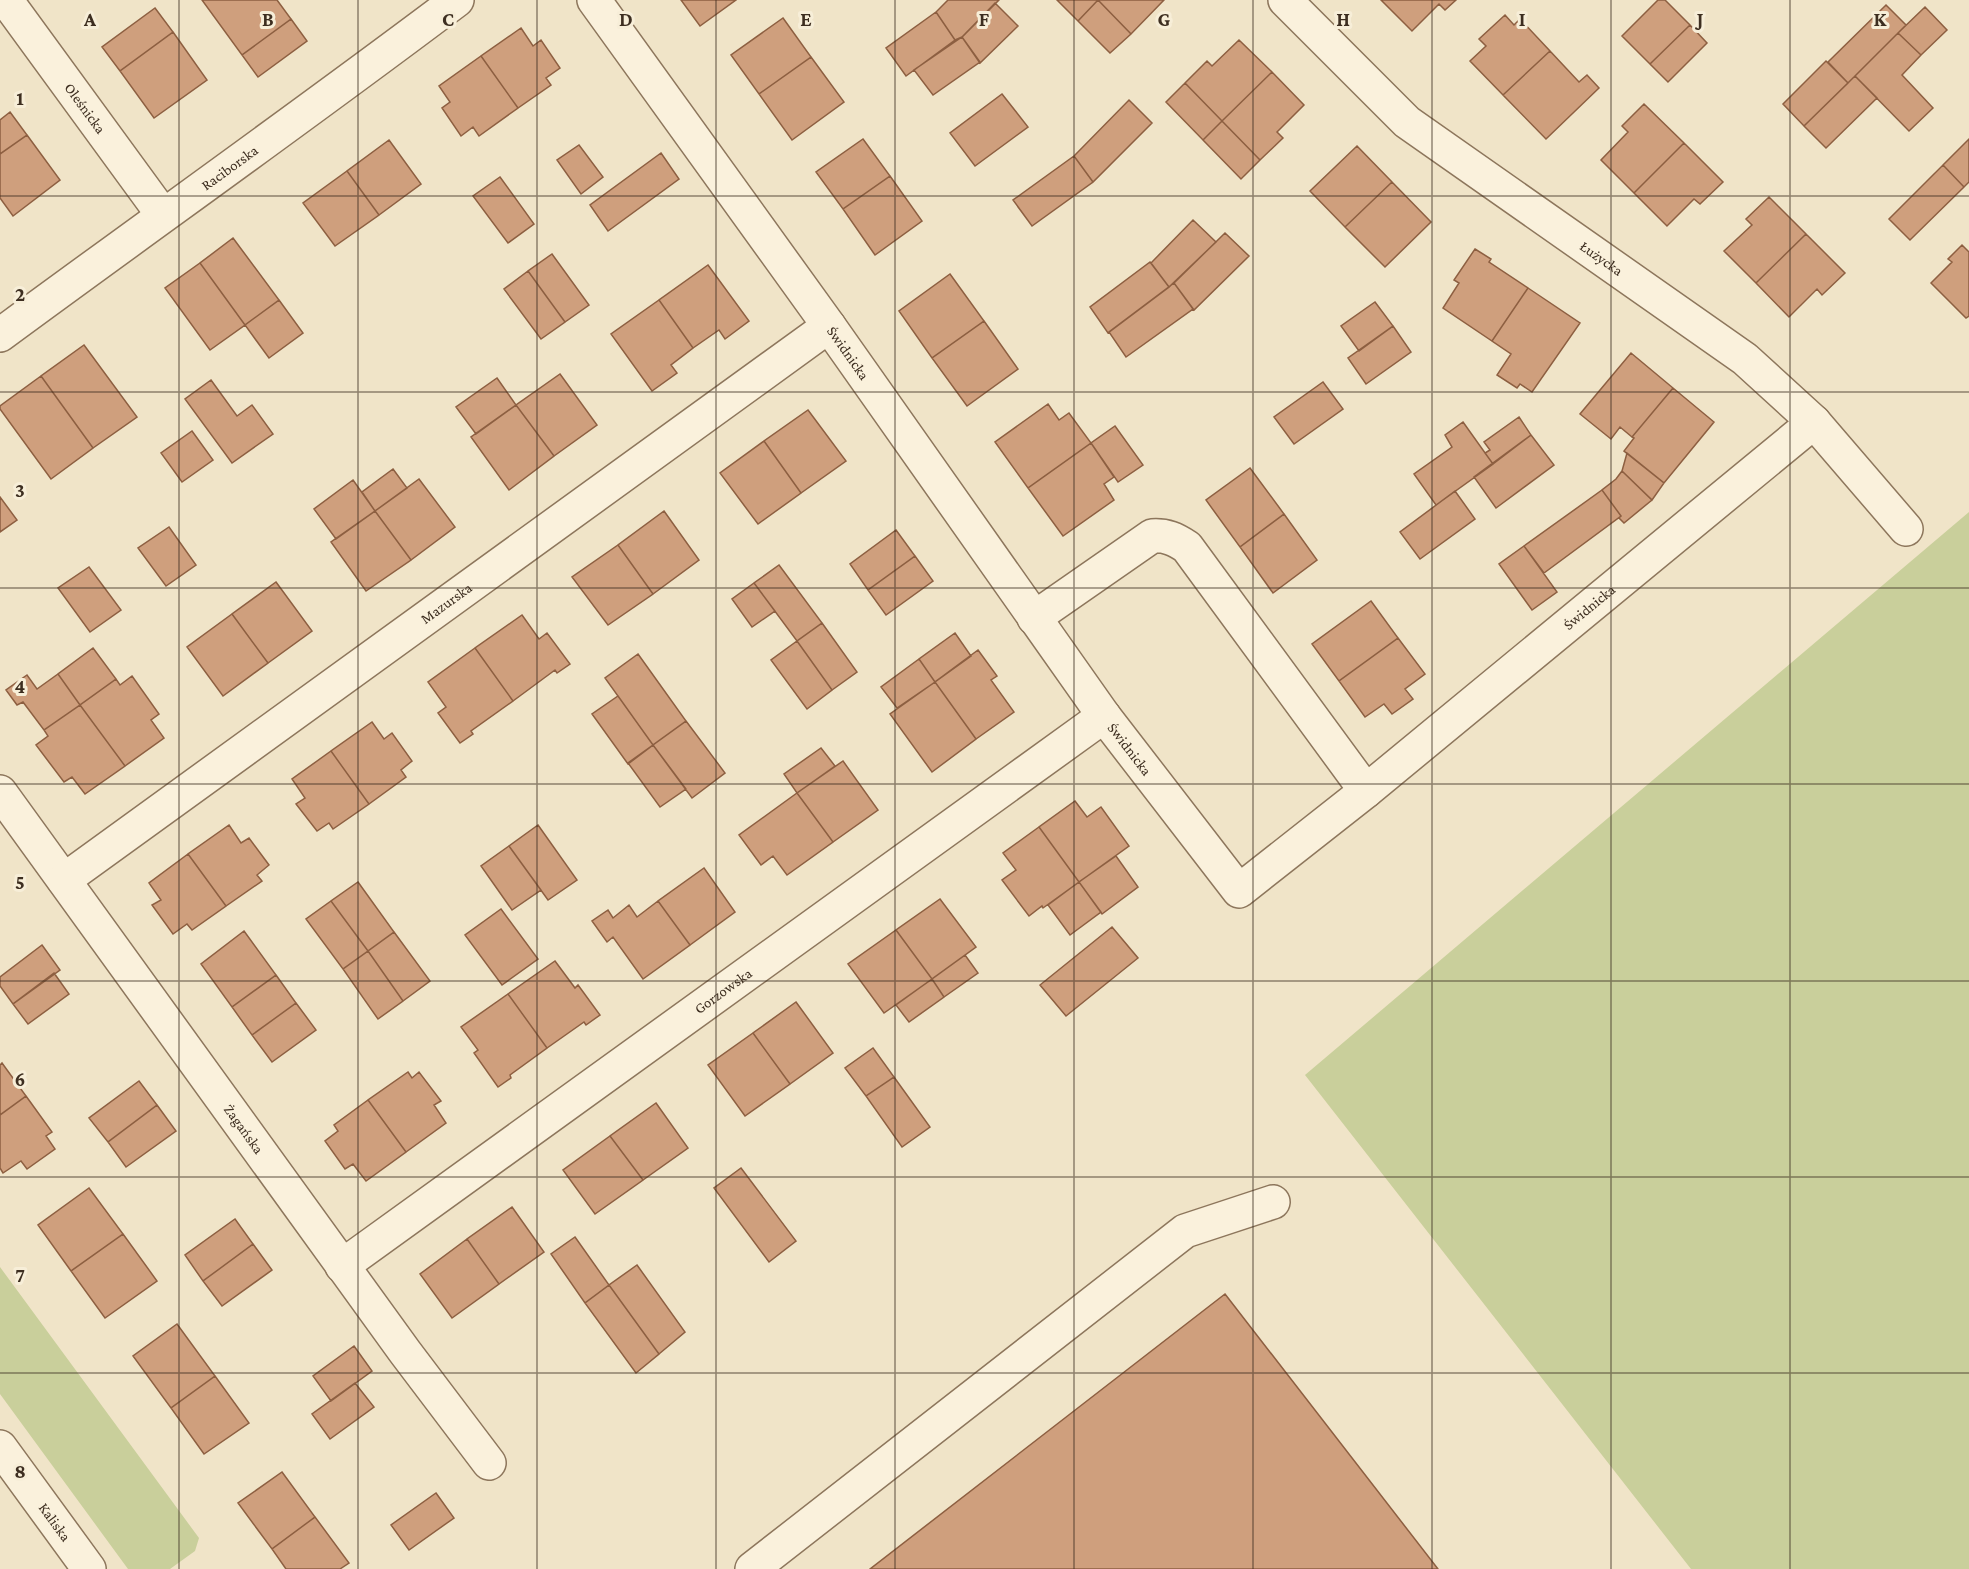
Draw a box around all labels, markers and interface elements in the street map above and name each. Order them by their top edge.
text: A [83,8,97,30]
text: B [262,8,274,30]
text: C [442,8,454,30]
text: D [619,8,633,30]
text: E [800,8,812,30]
text: F [979,8,990,30]
text: G [1158,8,1171,30]
text: H [1336,8,1350,30]
text: I [1519,8,1526,30]
text: J [1695,8,1704,30]
text: K [1874,8,1888,30]
street label: Oleśnicka [61,80,109,137]
text: 1 [16,87,24,109]
street label: Raciborska [198,142,261,194]
street label: Łużycka [1577,238,1626,279]
text: 2 [15,283,25,305]
street label: Świdnicka [824,323,873,383]
text: 3 [15,479,25,501]
street label: Mazurska [418,579,475,627]
street label: Świdnicka [1560,581,1618,633]
text: 4 [15,675,26,697]
street label: Świdnicka [1104,720,1155,779]
text: 5 [15,871,25,893]
street label: Gorzowska [691,965,755,1017]
text: 6 [15,1068,25,1090]
street label: Żagańska [221,1101,267,1157]
text: 7 [15,1264,25,1286]
text: 8 [14,1460,26,1482]
street label: Kaliska [36,1500,74,1544]

